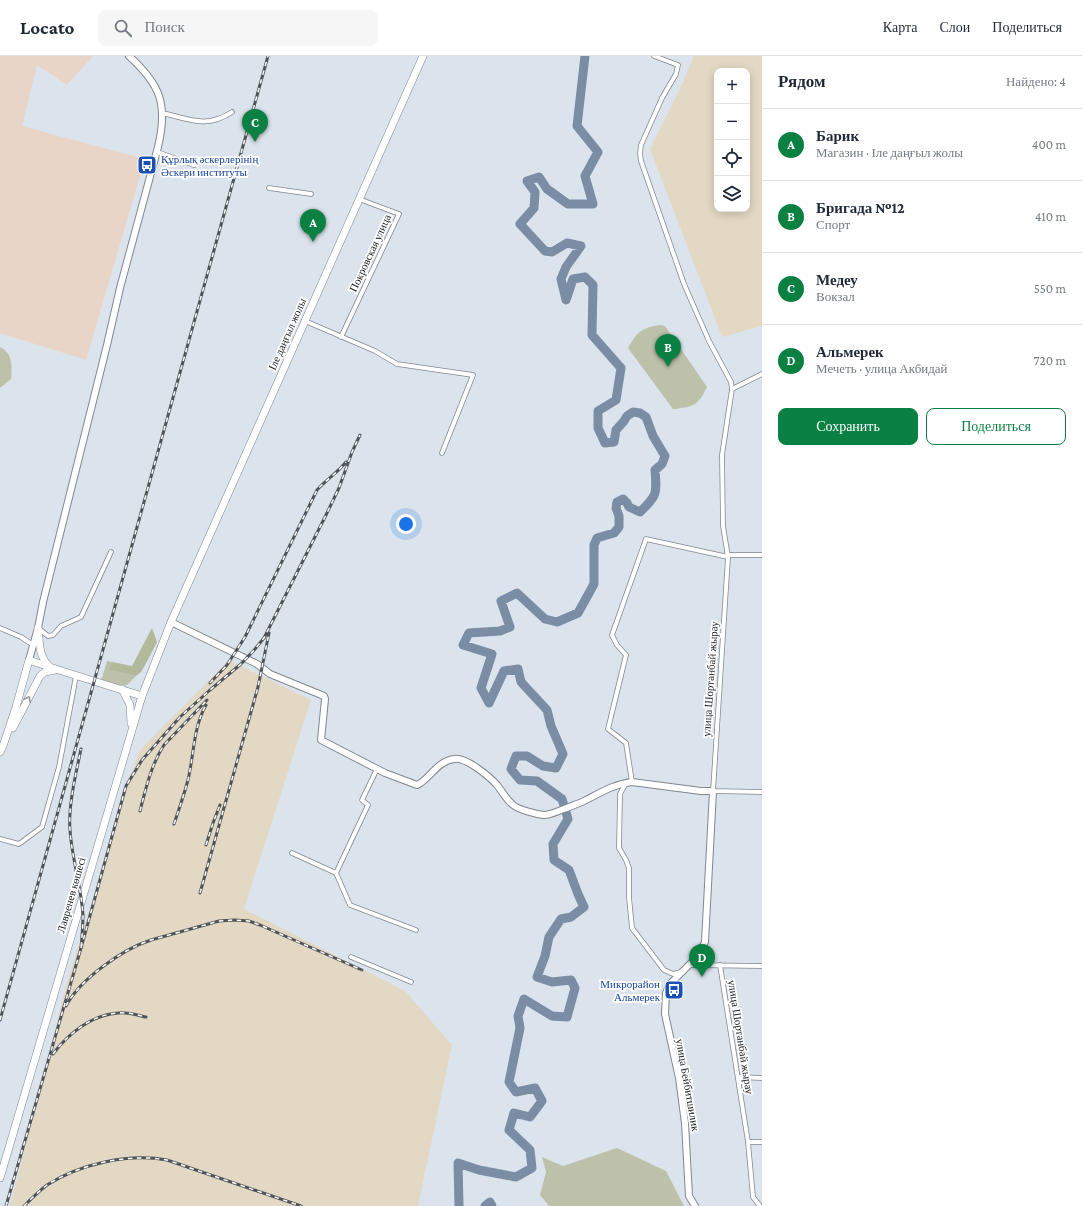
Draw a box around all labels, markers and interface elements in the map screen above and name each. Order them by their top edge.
search box [98,10,378,46]
text: Locato [20,17,74,38]
icon: search [112,17,134,39]
text: Поиск [144,19,185,35]
text: Карта [883,19,917,35]
text: Слои [939,19,970,35]
text: Поделиться [992,19,1062,35]
map controls [714,68,750,212]
button: + [714,68,750,104]
text: Рядом [778,72,826,91]
text: Найдено: 4 [1006,74,1066,89]
button: − [714,104,750,140]
pin: C [242,109,268,142]
text: Барик [816,128,859,144]
text: A [787,137,795,152]
text: 400 m [1032,137,1066,152]
button: locate [714,140,750,176]
text: Магазин · Іле даңғыл жолы [816,145,963,160]
place label: Құрлық әскерлерінің Әскери институты [161,153,258,178]
bus stop icon: Құрлық әскерлерінің Әскери институты [136,154,158,176]
button: layers [714,176,750,212]
text: Бригада №12 [816,200,905,216]
pin: A [300,209,326,242]
text: B [787,209,795,224]
text: 410 m [1035,209,1066,224]
street label: Покровская улица [347,212,393,294]
text: Спорт [816,217,850,232]
text: Медеу [816,272,858,288]
text: C [787,281,795,296]
text: 550 m [1034,281,1066,296]
text: Вокзал [816,289,855,304]
street label: Іле даңғыл жолы [266,296,308,372]
pin: B [655,334,681,367]
text: Альмерек [816,344,884,360]
text: D [787,353,795,368]
text: 720 m [1034,353,1066,368]
text: Мечеть · улица Акбидай [816,361,948,376]
button: Сохранить [778,408,918,445]
button: Поделиться [926,408,1066,445]
your location [396,514,416,534]
street label: улица Шортанбай жырау [700,620,720,737]
one-way arrow [23,695,31,703]
street label: Лавренев көшесі [54,856,88,934]
pin: D [689,944,715,977]
place label: Микрорайон Альмерек [600,978,661,1003]
bus stop icon: Микрорайон Альмерек [663,979,685,1001]
street label: улица Шортанбай жырау [726,979,756,1096]
street label: улица Бейбитшилик [674,1038,702,1133]

